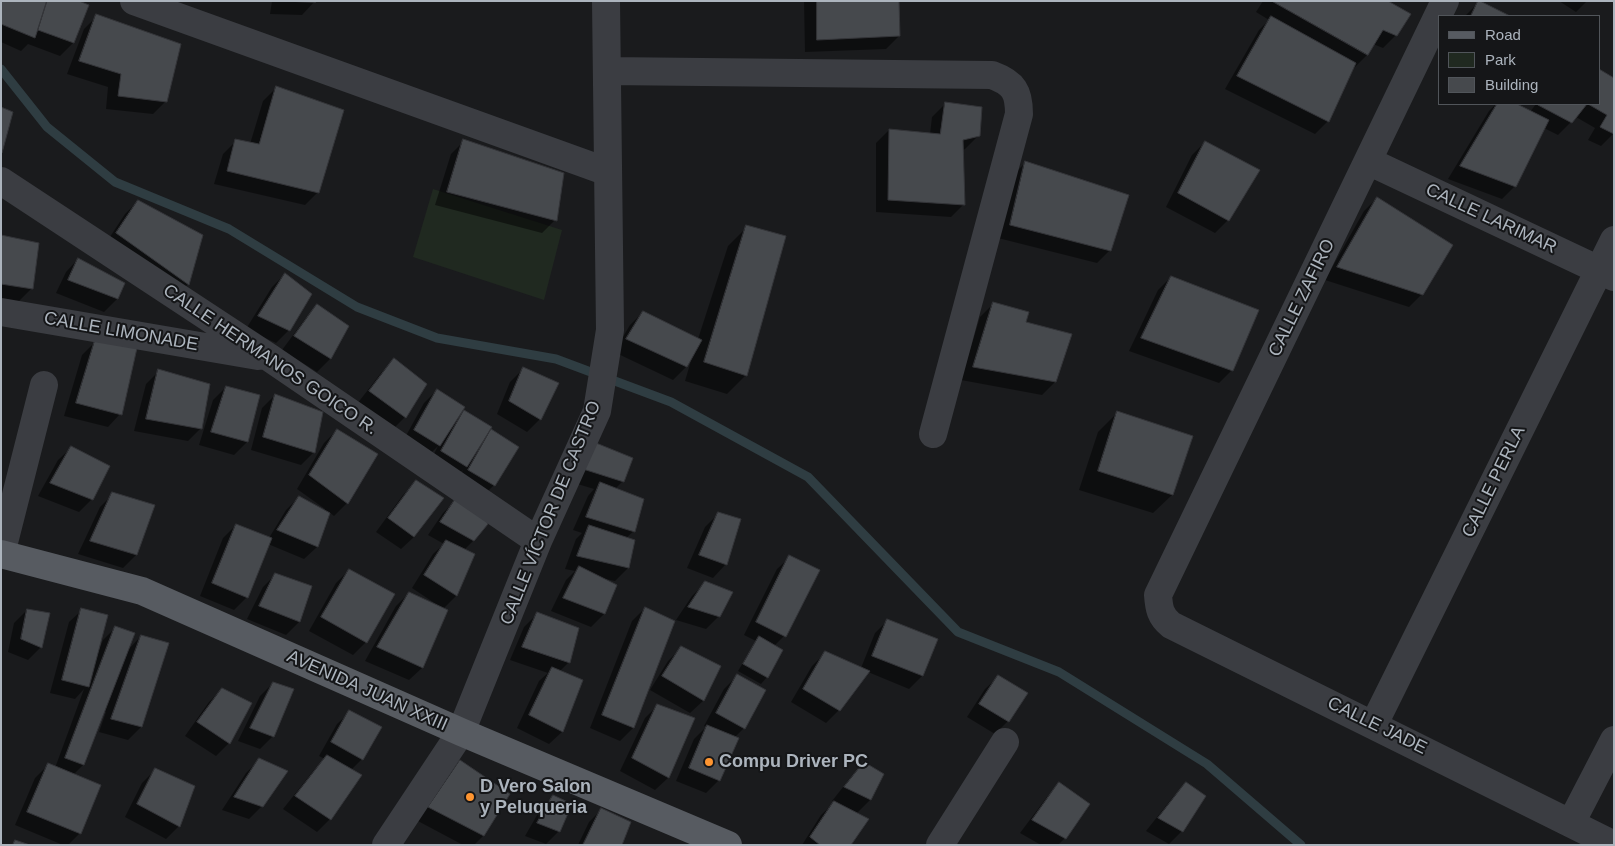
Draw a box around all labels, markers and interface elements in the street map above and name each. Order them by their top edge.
legend [1438,15,1600,105]
text: Road [1485,26,1521,43]
text: Park [1485,51,1516,68]
text: Building [1485,76,1538,93]
street label: CALLE LARIMAR [1422,179,1560,259]
street label: CALLE ZAFIRO [1264,236,1340,360]
street label: CALLE HERMANOS GOICO R. [159,280,381,440]
street label: CALLE LIMONADE [42,308,200,356]
street label: CALLE VÍCTOR DE CASTRO [496,398,606,628]
street label: CALLE PERLA [1458,423,1530,541]
street label: AVENIDA JUAN XXIII [283,646,451,736]
street label: CALLE JADE [1324,693,1430,759]
place label: Compu Driver PC [719,751,868,773]
marker: Compu Driver PC [703,756,715,768]
place label: D Vero Salon y Peluqueria [480,776,591,819]
marker: D Vero Salon y Peluqueria [464,791,476,803]

